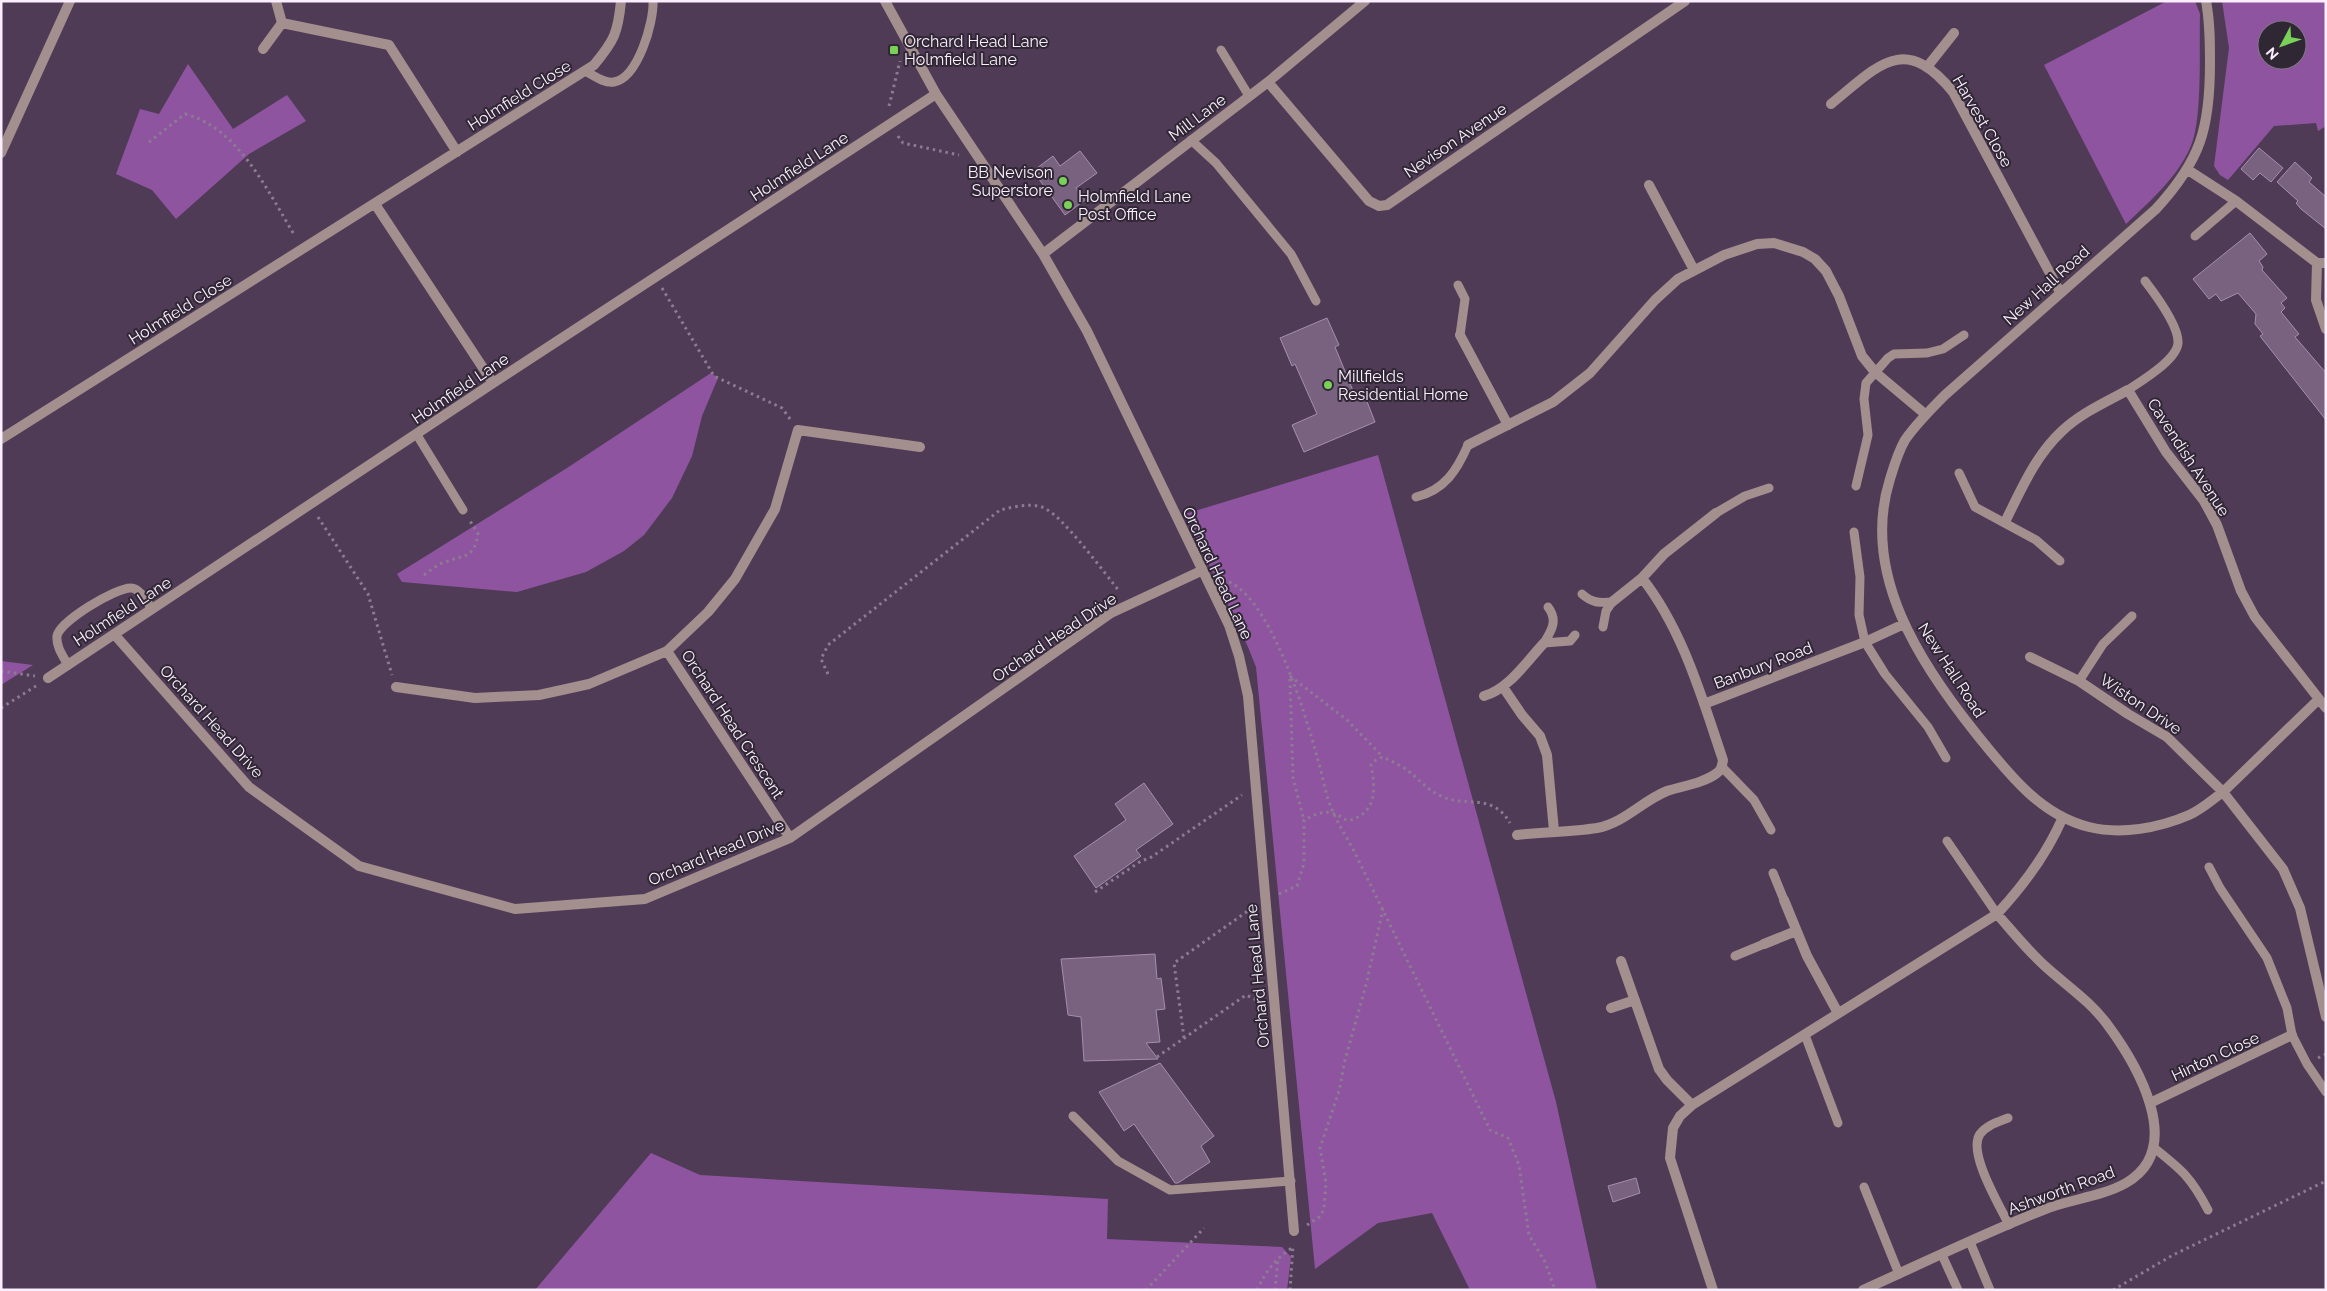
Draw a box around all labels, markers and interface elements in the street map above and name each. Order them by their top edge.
north arrow [2257,20,2307,70]
place label: Orchard Head Lane Holmfield Lane [904,32,1048,69]
marker: Orchard Head Lane Holmfield Lane [888,44,900,56]
text: N [2263,44,2282,63]
street label: Holmfield Close [464,56,574,135]
street label: Harvest Close [1949,72,2017,171]
street label: Mill Lane [1165,90,1230,145]
street label: Nevison Avenue [1400,99,1510,182]
street label: Holmfield Lane [747,128,852,205]
place label: BB Nevison Superstore [968,163,1053,200]
marker: BB Nevison Superstore [1057,175,1069,187]
place label: Holmfield Lane Post Office [1078,187,1191,224]
marker: Holmfield Lane Post Office [1062,199,1074,211]
street label: New Hall Road [1999,242,2093,329]
street label: Holmfield Close [125,270,235,349]
street label: Holmfield Lane [408,349,512,428]
place label: Millfields Residential Home [1338,367,1468,404]
marker: Millfields Residential Home [1322,379,1334,391]
street label: Cavendish Avenue [2143,395,2234,520]
street label: Orchard Head Lane [1178,504,1257,643]
street label: Holmfield Lane [70,573,175,650]
street label: Orchard Head Drive [989,589,1120,686]
street label: New Hall Road [1914,619,1989,721]
street label: Banbury Road [1711,638,1815,693]
street label: Orchard Head Crescent [677,646,788,803]
street label: Orchard Head Drive [156,661,267,782]
street label: Wiston Drive [2096,670,2185,739]
street label: Orchard Head Drive [645,815,787,890]
street label: Orchard Head Lane [1242,903,1273,1049]
street label: Hinton Close [2168,1028,2262,1085]
street label: Ashworth Road [2005,1162,2117,1219]

